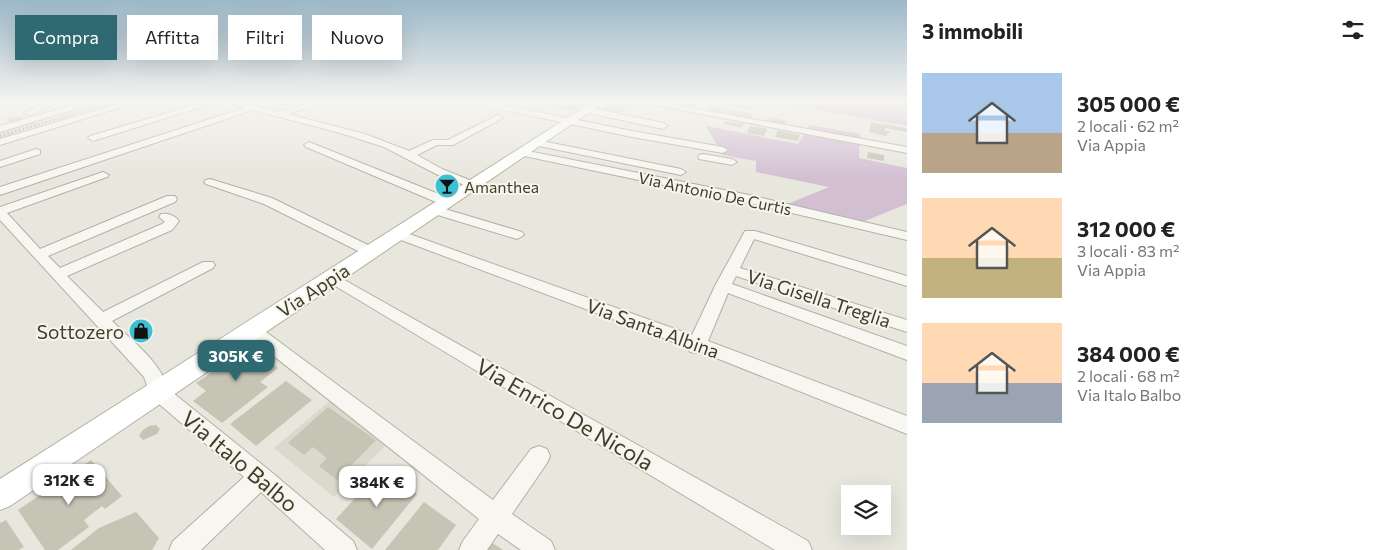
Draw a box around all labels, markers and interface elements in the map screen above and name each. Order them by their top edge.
chip: Compra [15,15,117,60]
chip: Affitta [127,15,218,60]
chip: Filtri [228,15,302,60]
chip: Nuovo [312,15,402,60]
icon: filters [1339,16,1367,44]
text: 3 immobili [922,18,1023,43]
text: 305 000 € [1077,91,1180,116]
icon: home [962,93,1022,153]
text: 2 locali · 62 m² [1077,116,1179,135]
text: Via Appia [1077,135,1146,154]
street label: Via Antonio De Curtis [637,167,793,219]
bar icon: Amanthea [434,173,460,199]
place label: Amanthea [464,177,539,196]
text: 312 000 € [1077,216,1175,241]
icon: home [962,218,1022,278]
text: 3 locali · 83 m² [1077,241,1179,260]
street label: Via Appia [272,258,354,322]
text: Via Appia [1077,260,1146,279]
street label: Via Gisella Treglia [744,264,894,332]
street label: Via Santa Albina [583,293,723,363]
shop icon: Sottozero [128,318,154,344]
place label: Sottozero [37,320,124,343]
pin: 305K € [195,340,277,382]
text: 384 000 € [1077,341,1180,366]
icon: home [962,343,1022,403]
text: 305K € [209,346,263,365]
street label: Via Enrico De Nicola [472,352,658,476]
text: 2 locali · 68 m² [1077,366,1180,385]
text: Via Italo Balbo [1077,385,1181,404]
street label: Via Italo Balbo [176,405,304,517]
pin: 312K € [28,464,110,506]
pin: 384K € [336,466,418,508]
text: 312K € [43,470,95,489]
text: 384K € [350,472,404,491]
map controls [841,485,891,535]
button: layers [841,485,891,535]

